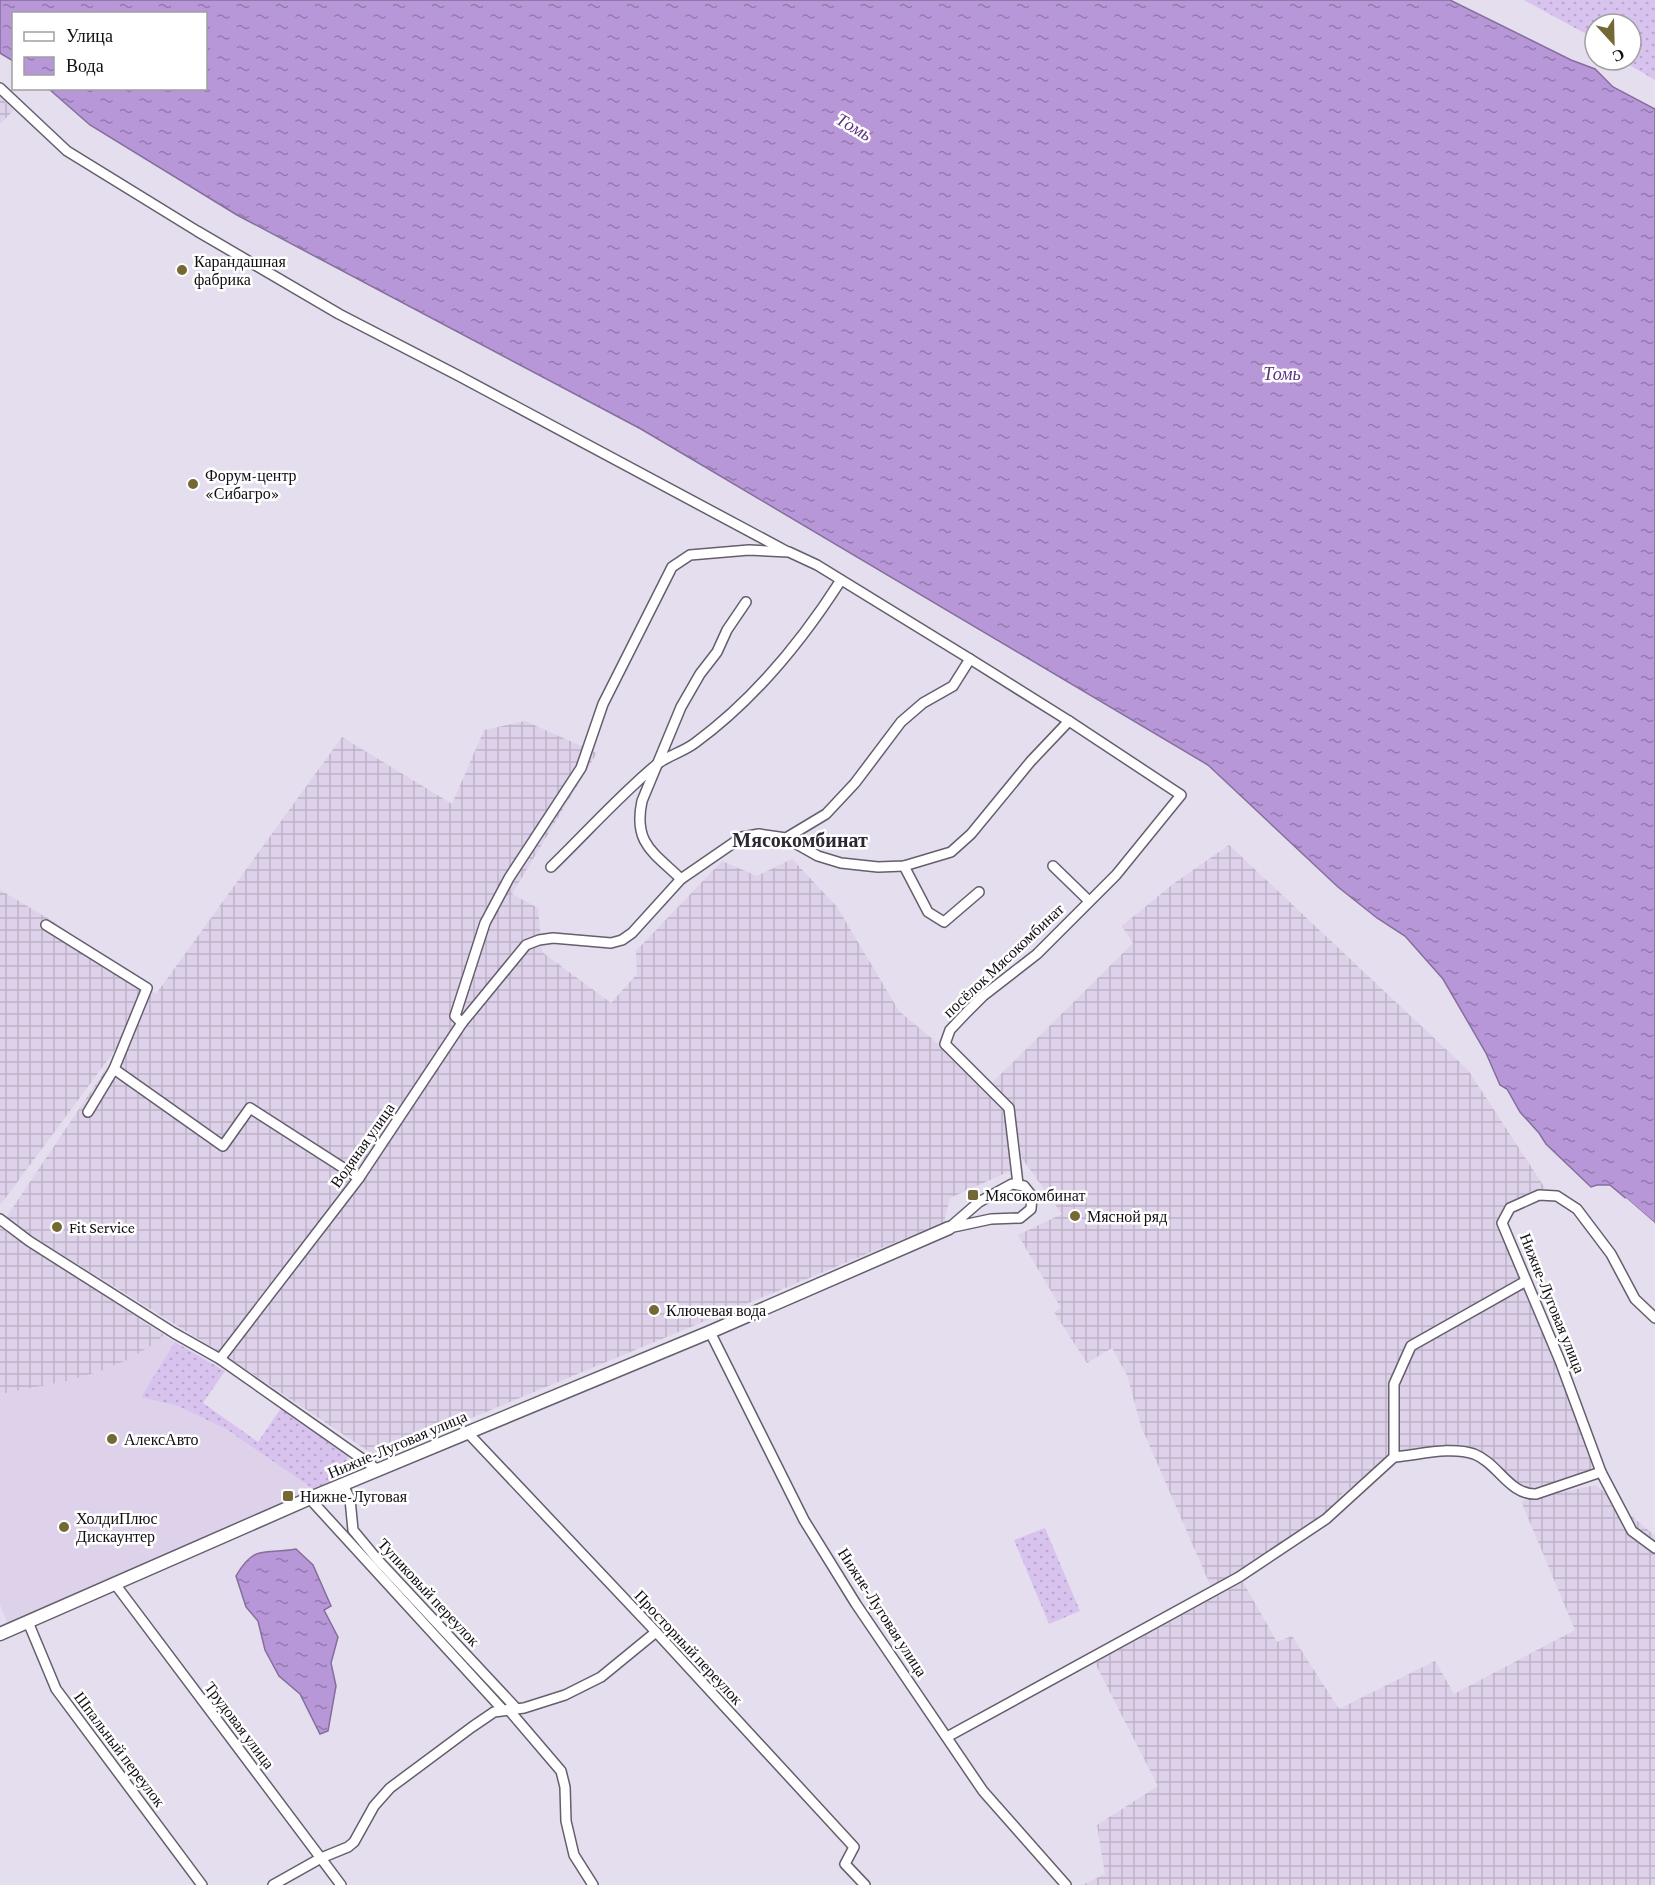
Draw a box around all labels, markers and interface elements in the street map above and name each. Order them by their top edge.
legend [12,12,207,90]
north arrow [1583,12,1643,72]
text: Улица [66,26,113,46]
text: С [1610,45,1627,65]
text: Вода [66,56,104,76]
water label: Томь [833,109,875,145]
place label: Карандашная фабрика [194,253,286,289]
marker: Карандашная фабрика [175,263,189,277]
water label: Томь [1263,364,1301,384]
place label: Форум-центр «Сибагро» [205,467,297,503]
marker: Форум-центр «Сибагро» [186,477,200,491]
district label: Мясокомбинат [732,829,868,851]
street label: посёлок Мясокомбинат [940,900,1067,1021]
street label: Водяная улица [327,1100,399,1191]
place label: Мясокомбинат [985,1187,1085,1204]
marker: Мясокомбинат [966,1188,980,1202]
place label: Мясной ряд [1087,1208,1167,1226]
marker: Мясной ряд [1068,1209,1082,1223]
place label: Fit Service [69,1219,135,1236]
marker: Fit Service [50,1220,64,1234]
street label: Нижне-Луговая улица [1516,1231,1588,1376]
place label: Ключевая вода [666,1302,766,1320]
marker: Ключевая вода [647,1303,661,1317]
street label: Нижне-Луговая улица [325,1407,470,1482]
place label: АлексАвто [124,1431,199,1448]
marker: АлексАвто [105,1432,119,1446]
place label: Нижне-Луговая [300,1488,408,1506]
marker: Нижне-Луговая [281,1489,295,1503]
place label: ХолдиПлюс Дискаунтер [76,1510,158,1546]
marker: ХолдиПлюс Дискаунтер [57,1520,71,1534]
street label: Тупиковый переулок [374,1535,483,1650]
street label: Нижне-Луговая улица [834,1545,930,1680]
street label: Просторный переулок [630,1587,746,1709]
street label: Трудовая улица [201,1678,278,1773]
street label: Шпальный переулок [70,1688,169,1811]

